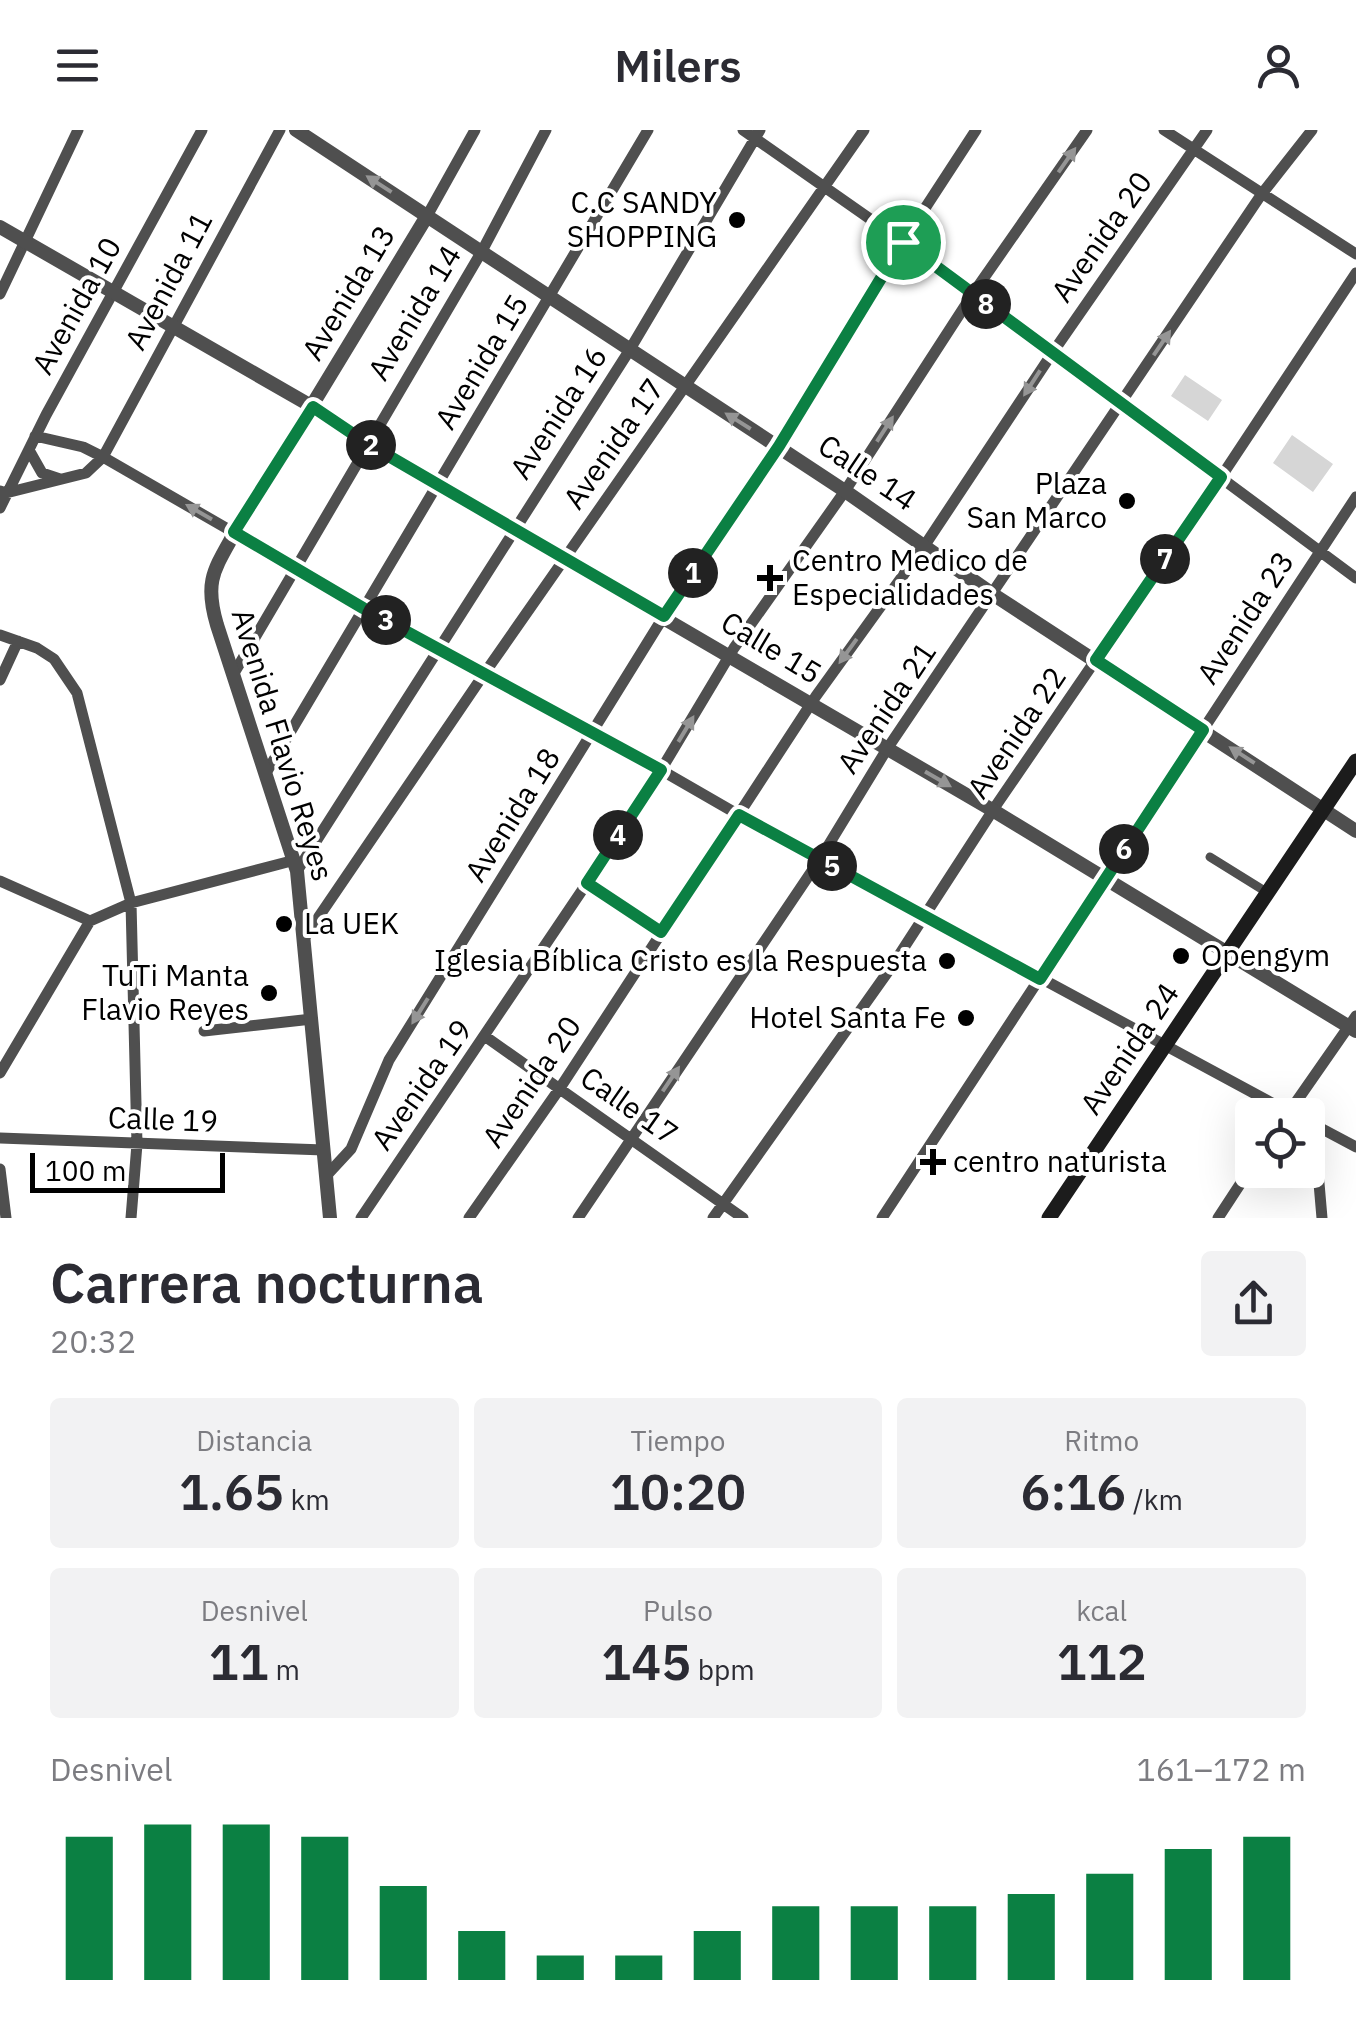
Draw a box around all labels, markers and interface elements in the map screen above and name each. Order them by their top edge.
text: Milers [614,36,742,94]
icon: menu [50,38,105,93]
icon: person [1251,38,1306,93]
one-way arrow [1057,146,1076,173]
street label: Avenida 20 [1042,163,1160,309]
one-way arrow [365,176,393,194]
place label: C.C SANDY SHOPPING [567,182,717,255]
pin [861,200,946,285]
street label: Avenida 11 [115,205,220,356]
marker: C.C SANDY SHOPPING [726,209,748,231]
icon: arrive [876,215,931,270]
street label: Avenida 13 [292,218,403,367]
street label: Avenida 10 [22,230,129,381]
street label: Avenida 14 [358,238,469,387]
pin: 8 [961,279,1011,329]
text: 8 [978,285,994,322]
street label: Avenida 15 [425,287,536,436]
one-way arrow [1153,330,1171,357]
street label: Avenida 16 [500,338,615,486]
one-way arrow [1024,369,1042,396]
street label: Avenida 17 [554,370,672,516]
one-way arrow [724,413,752,430]
one-way arrow [875,416,893,443]
pin: 2 [346,420,396,470]
street label: Calle 14 [811,425,924,519]
text: 2 [363,426,379,463]
place label: Plaza San Marco [966,463,1107,536]
marker: Plaza San Marco [1116,490,1138,512]
one-way arrow [184,503,213,520]
pin: 7 [1140,534,1190,584]
place label: Centro Medico de Especialidades [792,540,1028,613]
text: 7 [1157,540,1173,577]
street label: Avenida 23 [1187,543,1302,691]
pin: 1 [668,548,718,598]
text: 1 [685,554,701,591]
marker: Centro Medico de Especialidades [757,565,783,591]
pin: 3 [361,595,411,645]
text: 3 [378,601,394,638]
street label: Calle 15 [714,602,829,692]
street label: Avenida Flavio Reyes [223,604,343,885]
street label: Avenida 21 [827,634,944,781]
one-way arrow [839,638,859,664]
street label: Avenida 22 [957,659,1074,806]
one-way arrow [677,715,694,743]
street label: Avenida 18 [455,740,568,888]
one-way arrow [1229,747,1256,765]
one-way arrow [924,769,952,787]
pin: 4 [593,810,643,860]
text: 4 [610,816,626,853]
pin: 6 [1099,824,1149,874]
text: 6 [1116,830,1132,867]
pin: 5 [807,841,857,891]
text: 5 [824,847,840,884]
place label: La UEK [304,903,399,942]
marker: La UEK [273,913,295,935]
place label: Opengym [1201,935,1330,974]
place label: Iglesia Bíblica Cristo es la Respuesta [434,940,927,979]
marker: Opengym [1170,945,1192,967]
marker: Iglesia Bíblica Cristo es la Respuesta [936,950,958,972]
place label: TuTi Manta Flavio Reyes [81,955,249,1028]
street label: Avenida 24 [1070,975,1187,1122]
marker: TuTi Manta Flavio Reyes [258,982,280,1004]
place label: Hotel Santa Fe [749,997,946,1036]
one-way arrow [411,998,429,1025]
marker: Hotel Santa Fe [955,1007,977,1029]
street label: Avenida 20 [472,1008,589,1155]
street label: Avenida 19 [362,1011,480,1157]
street label: Calle 17 [573,1057,686,1152]
one-way arrow [662,1066,680,1093]
street label: Calle 19 [107,1097,219,1140]
map controls [1235,1098,1325,1188]
button: locate [1235,1098,1325,1188]
place label: centro naturista [953,1141,1167,1180]
scale bar [30,1148,225,1192]
marker: centro naturista [922,1151,944,1173]
text: 100 m [45,1152,126,1189]
text: Carrera nocturna [50,1247,484,1318]
button: share [1201,1251,1306,1356]
text: 20:32 [50,1320,136,1362]
text: Distancia [196,1422,312,1459]
text: Tiempo [631,1422,725,1459]
text: Ritmo [1064,1422,1139,1459]
text: 1.65 [179,1459,284,1524]
text: 10:20 [610,1459,746,1524]
text: 6:16 [1020,1459,1126,1524]
text: km [284,1481,330,1518]
text: /km [1126,1481,1183,1518]
text: Desnivel [201,1592,308,1629]
text: Pulso [643,1592,713,1629]
text: kcal [1076,1592,1127,1629]
text: 11 [209,1629,269,1694]
text: 145 [601,1629,691,1694]
text: 112 [1057,1629,1147,1694]
text: m [269,1651,300,1688]
text: bpm [691,1651,755,1688]
text: Desnivel [50,1748,173,1790]
text: 161–172 m [1136,1748,1306,1790]

